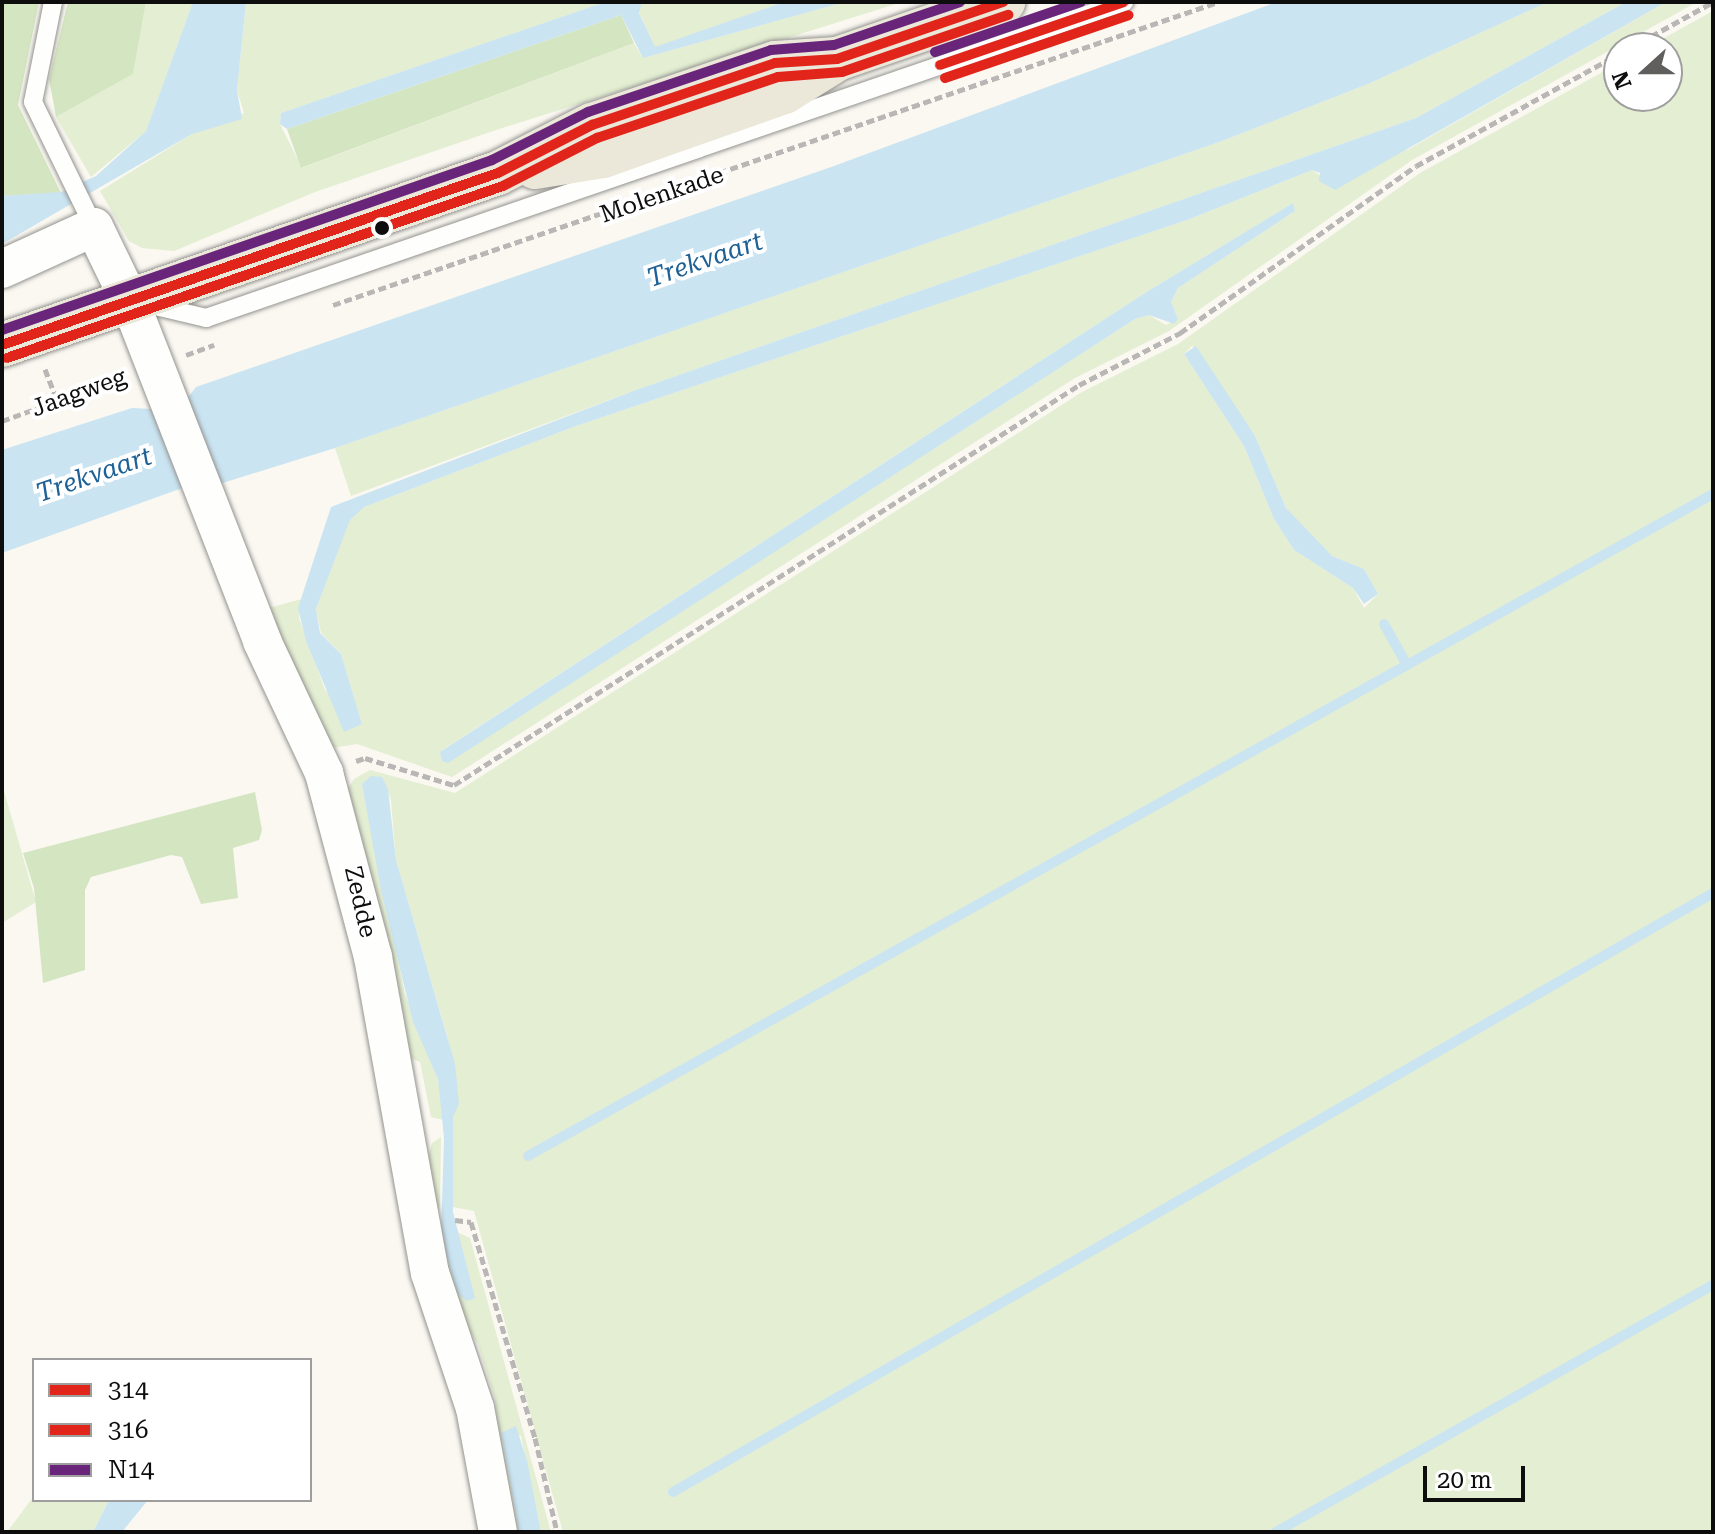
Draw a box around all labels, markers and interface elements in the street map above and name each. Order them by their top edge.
north arrow [1603,32,1683,112]
text: N [1607,68,1637,92]
street label: Molenkade [596,160,728,230]
unlabelled marker [374,220,390,236]
water label: Trekvaart [643,226,767,294]
street label: Jaagweg [28,363,130,423]
water label: Trekvaart [32,441,156,509]
street label: Zedde [338,863,382,941]
legend [32,1358,312,1502]
text: 314 [108,1376,148,1404]
text: 316 [108,1416,148,1444]
scale bar [1427,1450,1529,1500]
text: N14 [108,1456,154,1484]
text: 20 m [1437,1466,1492,1494]

